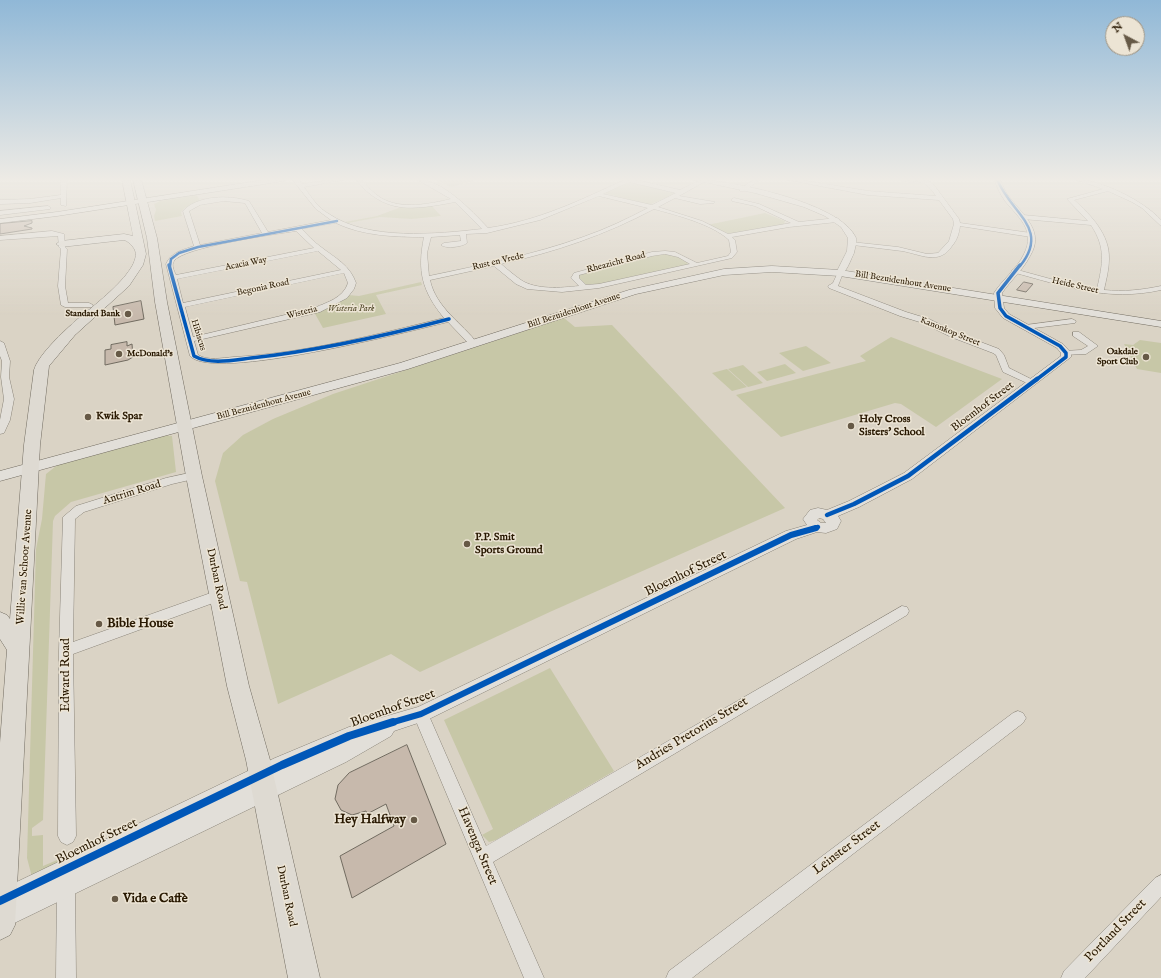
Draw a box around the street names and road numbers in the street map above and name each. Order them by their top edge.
street label: Rheazicht Road [586,250,646,276]
street label: Rust en Vrede [471,251,525,273]
street label: Acacia Way [224,255,268,273]
street label: Bill Bezuidenhout Avenue [854,269,952,295]
street label: Heide Street [1051,275,1099,297]
street label: Begonia Road [236,277,290,299]
street label: Bill Bezuidenhout Avenue [526,291,622,331]
street label: Wisteria [286,304,318,322]
street label: Kanonkop Street [918,315,982,349]
street label: Hibiscus [188,318,208,352]
street label: Bloemhof Street [949,379,1017,435]
street label: Bill Bezuidenhout Avenue [216,387,312,423]
street label: Antrim Road [101,478,163,508]
street label: Willie van Schoor Avenue [14,509,36,625]
street label: Durban Road [203,547,229,611]
street label: Bloemhof Street [643,548,729,600]
street label: Edward Road [58,638,74,712]
street label: Bloemhof Street [349,686,437,732]
street label: Andries Pretorius Street [633,694,751,774]
street label: Havenga Street [454,805,500,887]
street label: Bloemhof Street [54,816,140,868]
street label: Leinster Street [810,818,884,878]
street label: Durban Road [273,864,299,928]
street label: Portland Street [1082,896,1150,966]

